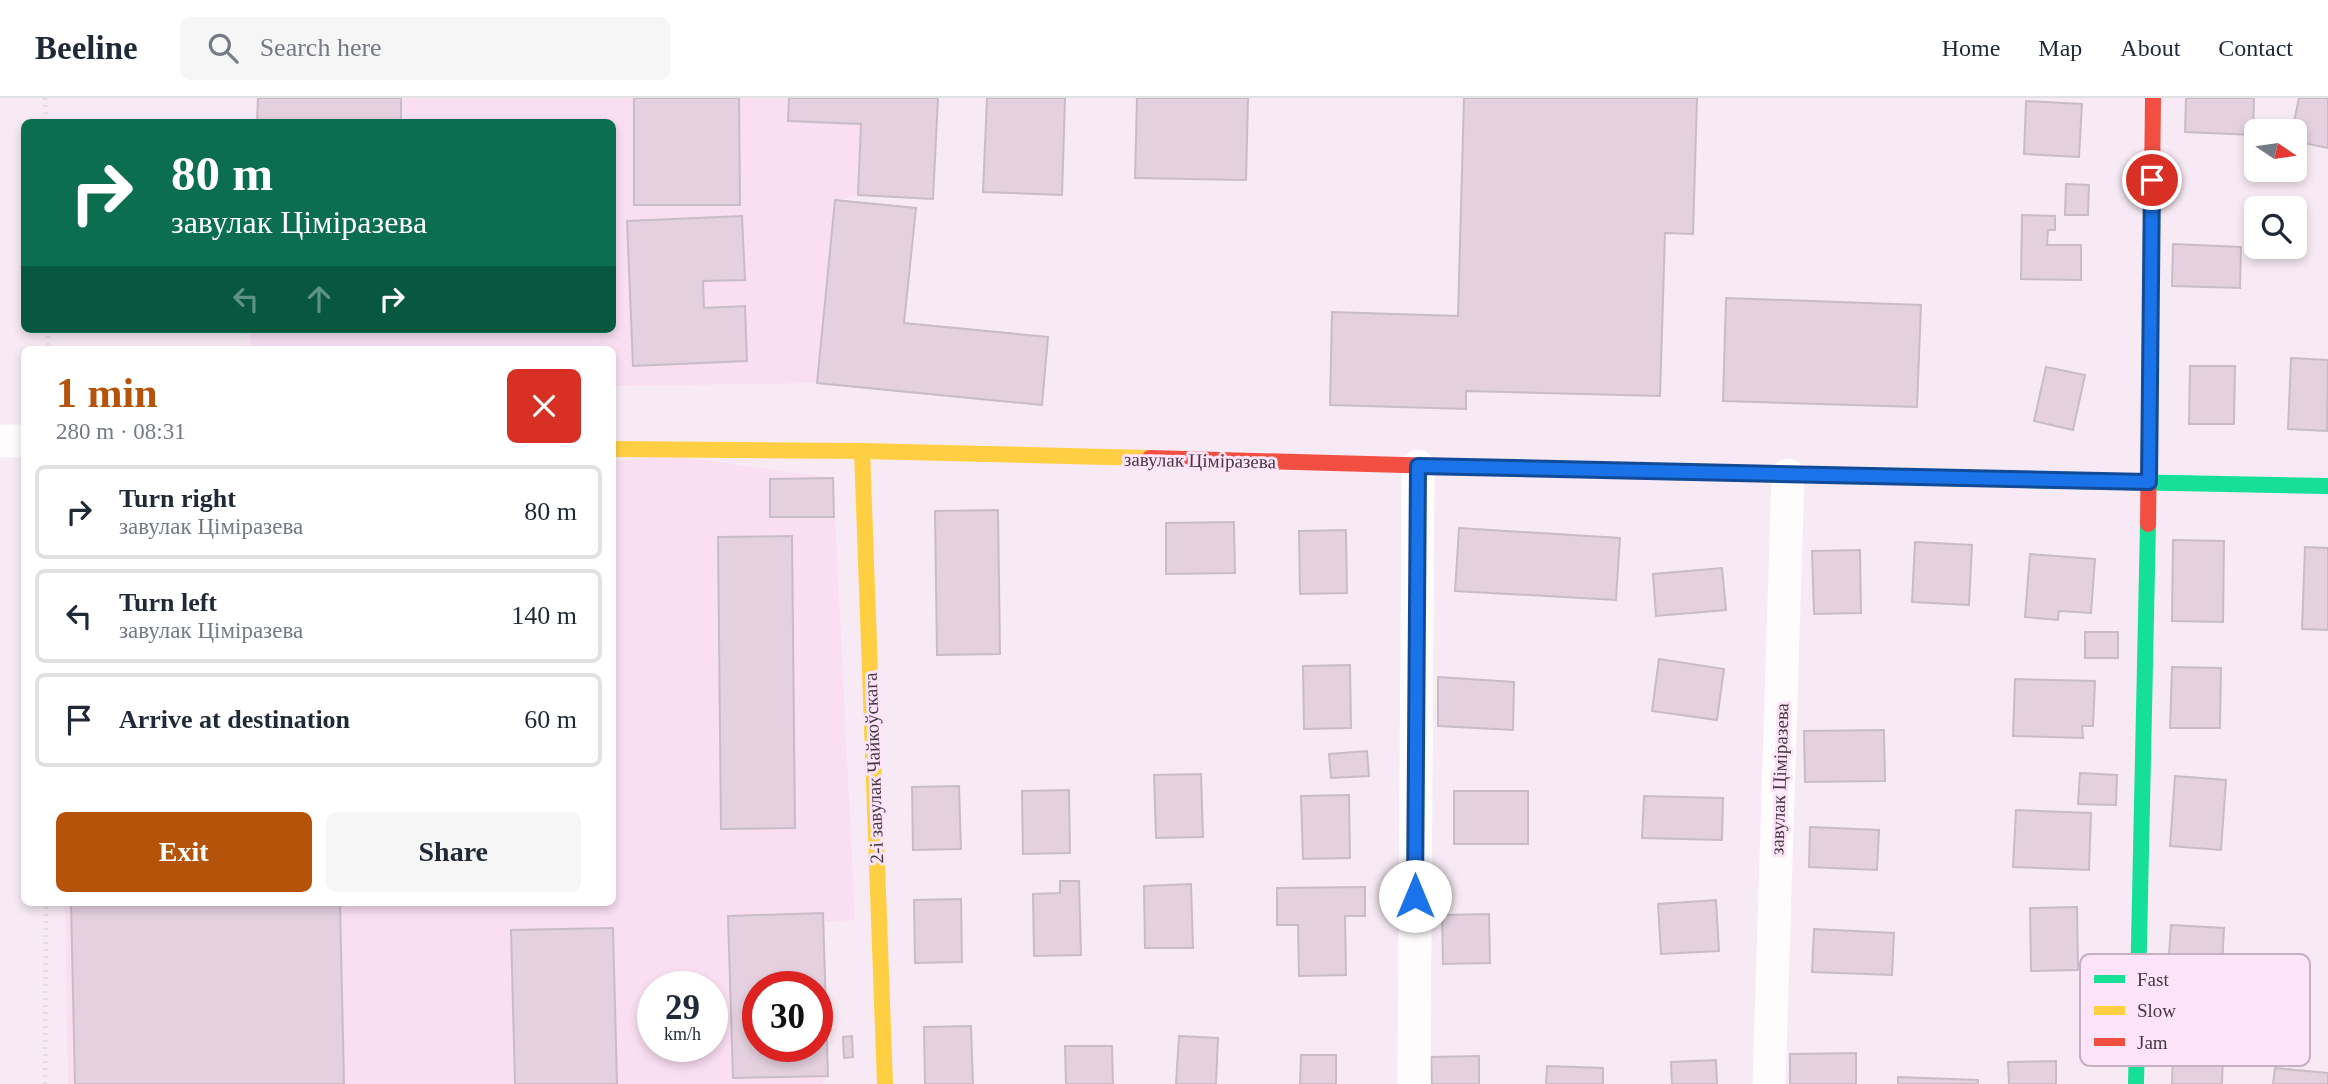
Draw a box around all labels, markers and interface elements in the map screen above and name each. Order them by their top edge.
search box [180,17,670,80]
icon: search [204,29,242,67]
text: Beeline [35,30,138,66]
text: Search here [260,33,382,62]
text: Home [1942,35,2000,61]
text: Map [2038,35,2082,61]
text: About [2120,35,2180,61]
text: Contact [2218,35,2293,61]
north arrow [2244,119,2306,182]
map controls [2244,119,2307,259]
text: 80 m [171,146,273,201]
icon: right [56,147,147,238]
pin [2122,150,2182,210]
icon: arrive [2133,161,2171,199]
button: search [2244,196,2307,259]
text: завулак Ціміразева [171,204,427,240]
icon: left [227,280,265,318]
icon: ahead [300,280,338,318]
icon: right [373,280,411,318]
button: close [507,369,581,443]
text: 1 min [56,370,158,416]
text: 280 m · 08:31 [56,419,186,444]
street label: завулак Ціміразева [1124,449,1277,472]
text: Turn right [119,484,236,513]
icon: right [60,493,98,531]
text: 80 m [524,497,577,526]
text: завулак Ціміразева [119,514,303,539]
text: Turn left [119,588,217,617]
icon: left [60,597,98,635]
text: 140 m [511,601,577,630]
text: завулак Ціміразева [119,618,303,643]
street label: 2-і завулак Чайкоўскага [860,672,887,864]
icon: arrive [60,701,98,739]
street label: завулак Ціміразева [1766,702,1793,855]
text: Arrive at destination [119,705,350,734]
text: 60 m [524,705,577,734]
button: Exit [56,812,312,892]
button: Share [326,812,581,892]
position arrow [1378,859,1452,933]
legend [2080,954,2310,1066]
text: Fast [2137,969,2169,990]
speed limit sign: 30 [742,971,833,1062]
text: 29 [665,988,700,1027]
text: Slow [2137,1000,2176,1021]
text: km/h [664,1024,701,1044]
text: Jam [2137,1032,2168,1053]

